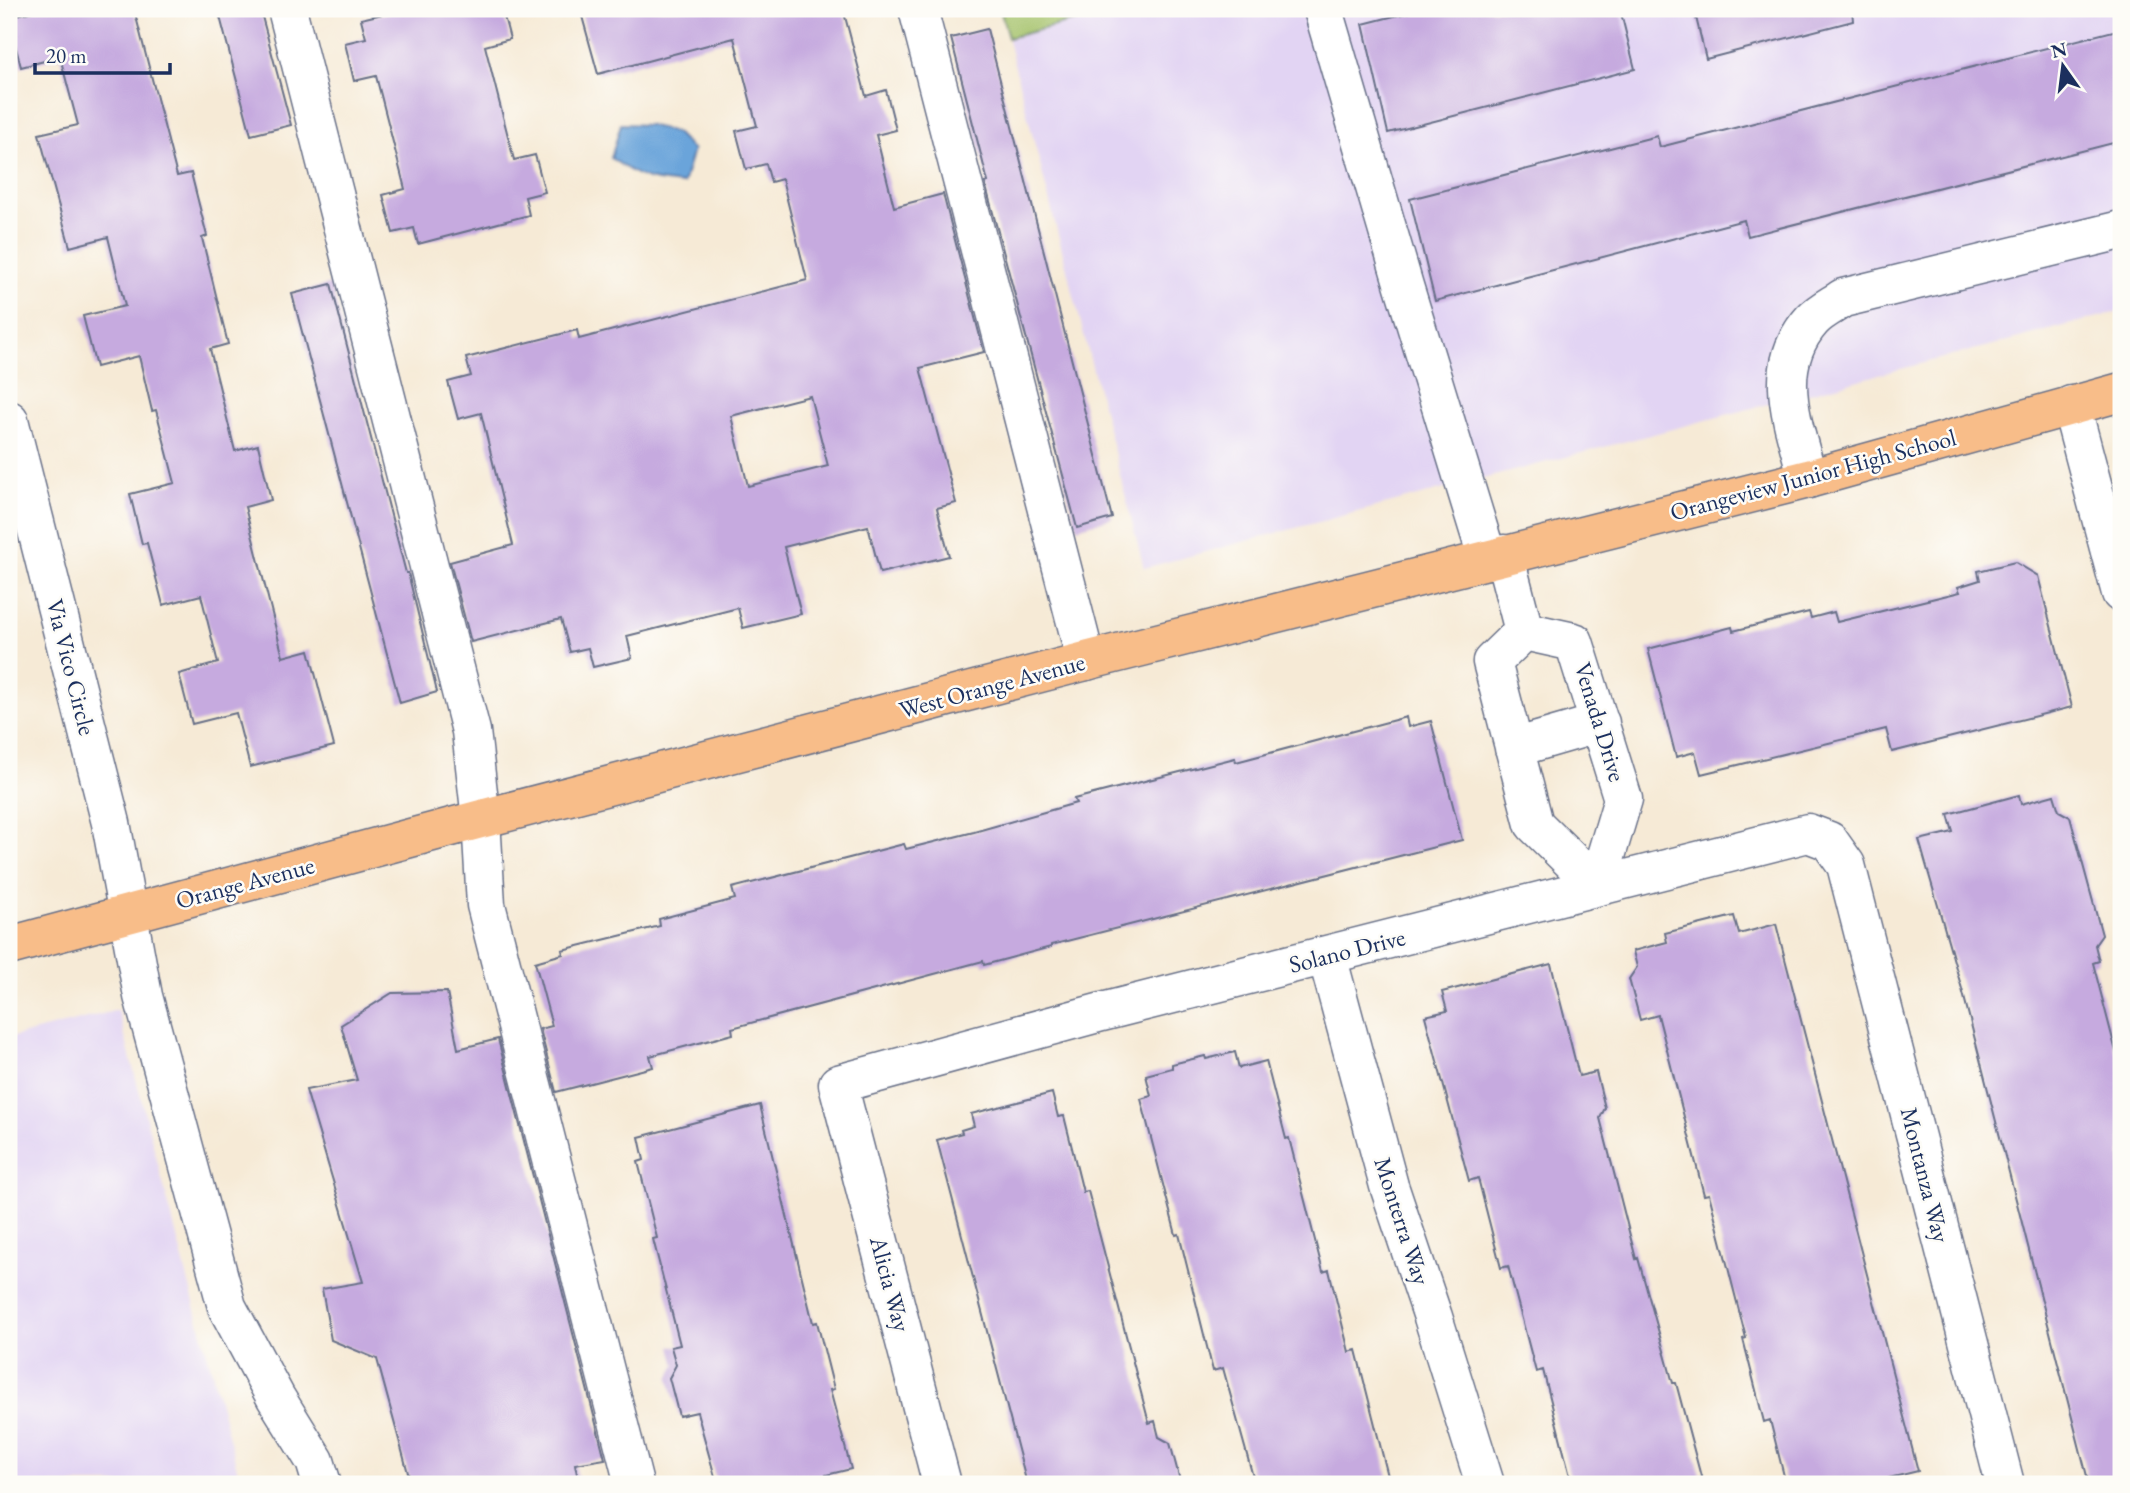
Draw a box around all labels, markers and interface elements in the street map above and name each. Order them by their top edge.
scale bar [35,32,170,76]
north arrow [2028,32,2098,102]
text: N [2049,36,2070,64]
text: 20 m [46,42,87,69]
street label: Orangeview Junior High School [1666,421,1959,528]
street label: Via Vico Circle [40,596,103,738]
street label: West Orange Avenue [896,646,1088,725]
street label: Venada Drive [1568,658,1633,785]
street label: Orange Avenue [172,849,317,916]
street label: Solano Drive [1286,921,1408,980]
street label: Montanza Way [1894,1104,1957,1246]
street label: Monterra Way [1367,1153,1438,1289]
street label: Alicia Way [863,1232,918,1336]

